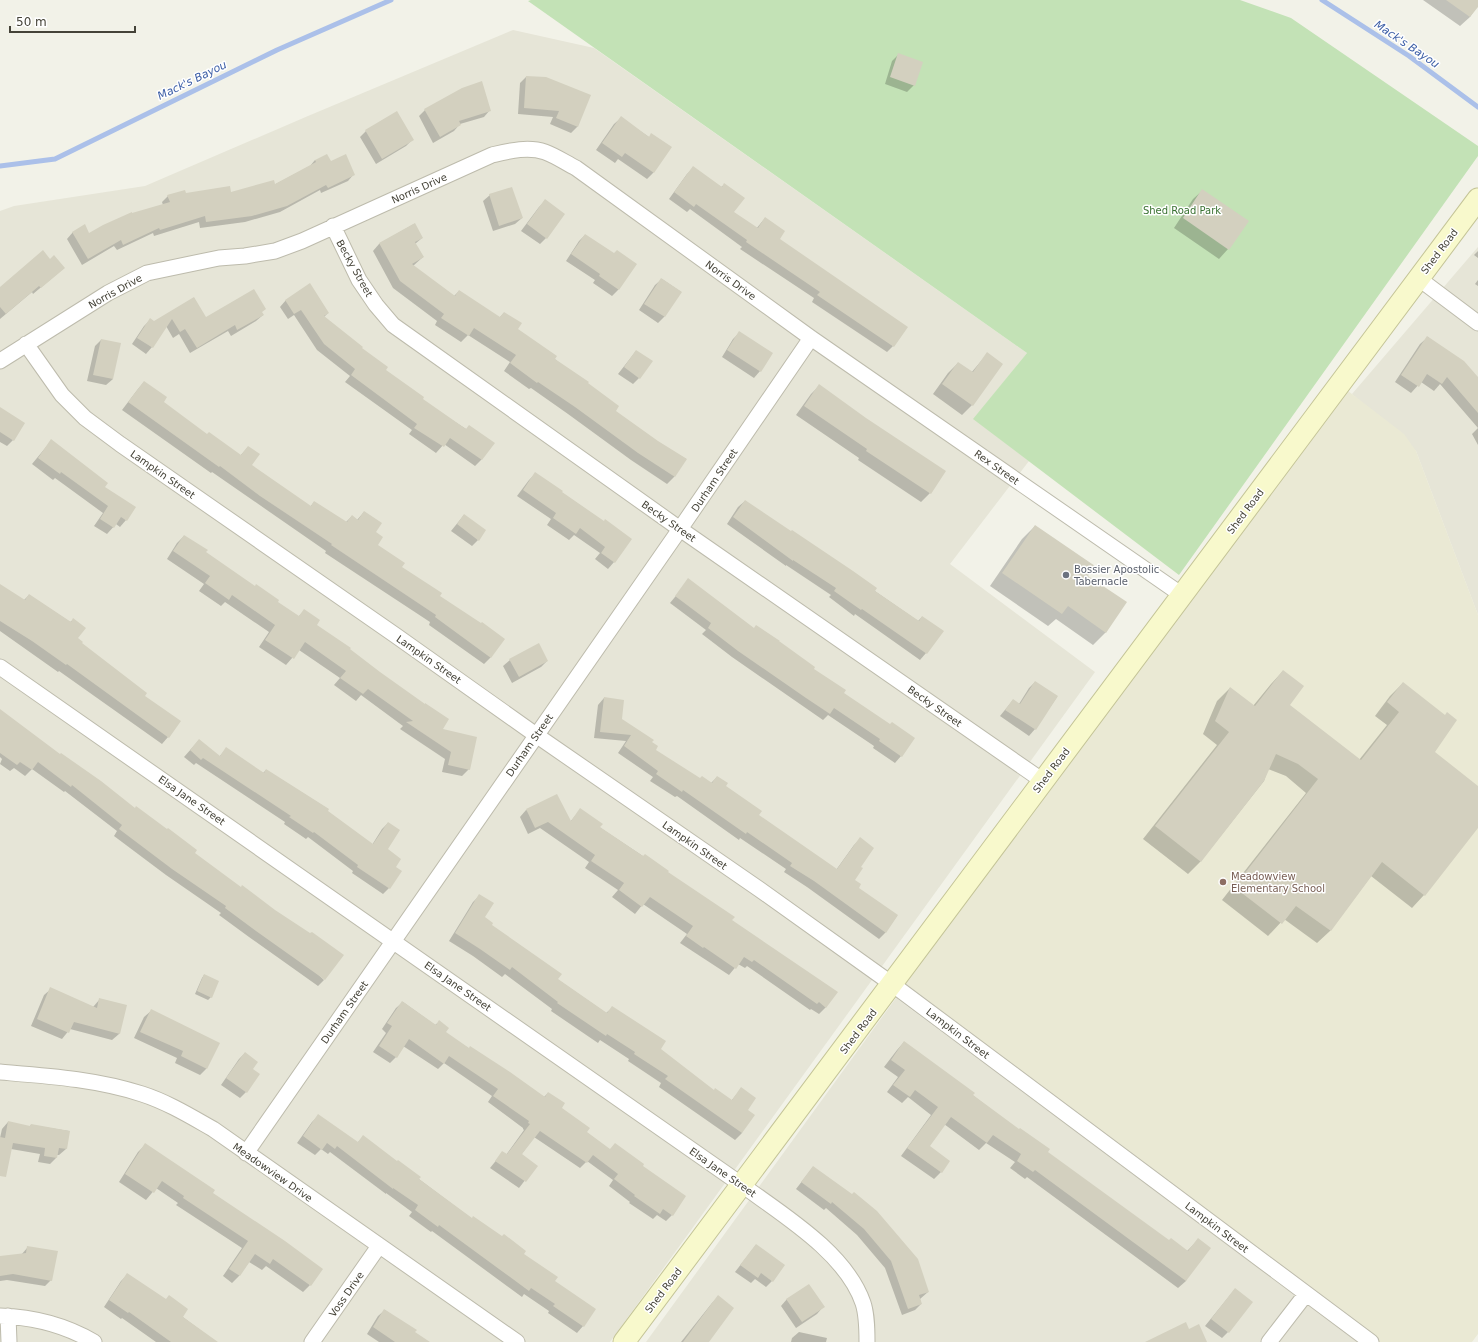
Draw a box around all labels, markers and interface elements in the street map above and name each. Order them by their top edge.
scale bar [10,8,135,34]
text: 50 m [16,15,47,29]
water label: Mack's Bayou [1372,18,1442,71]
water label: Mack's Bayou [155,58,229,103]
street label: Norris Drive [390,171,449,206]
park label: Shed Road Park [1143,205,1221,216]
street label: Shed Road [1419,227,1460,276]
street label: Becky Street [334,238,375,299]
street label: Norris Drive [703,258,758,302]
street label: Norris Drive [87,272,144,311]
street label: Durham Street [689,447,740,514]
street label: Lampkin Street [128,448,197,501]
street label: Rex Street [972,448,1021,487]
street label: Shed Road [1225,487,1266,536]
street label: Becky Street [640,499,698,544]
place label: Bossier Apostolic Tabernacle [1073,564,1159,587]
marker: Bossier Apostolic Tabernacle [1061,570,1071,580]
street label: Lampkin Street [394,633,463,686]
street label: Becky Street [906,684,964,729]
street label: Durham Street [504,712,555,779]
street label: Shed Road [1031,746,1072,795]
street label: Elsa Jane Street [156,773,227,828]
street label: Lampkin Street [660,819,729,872]
place label: Meadowview Elementary School [1231,871,1325,894]
marker: Meadowview Elementary School [1218,877,1228,887]
street label: Elsa Jane Street [422,959,493,1014]
street label: Durham Street [319,979,370,1046]
street label: Lampkin Street [924,1006,992,1061]
street label: Shed Road [838,1007,879,1056]
street label: Meadowview Drive [231,1141,315,1204]
street label: Elsa Jane Street [687,1145,758,1200]
street label: Lampkin Street [1183,1200,1251,1255]
street label: Shed Road [643,1266,684,1315]
street label: Voss Drive [327,1270,366,1319]

